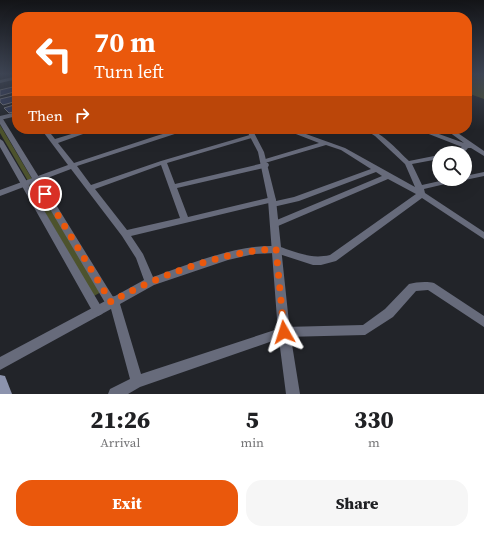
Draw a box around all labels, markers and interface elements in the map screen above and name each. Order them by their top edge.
text: 70 m [94,23,156,61]
icon: left [28,28,80,80]
text: Turn left [94,59,164,84]
icon: right [71,104,93,126]
text: Then [28,105,63,126]
map controls [432,146,472,186]
button: search [432,146,472,186]
pin [28,177,62,211]
icon: arrive [34,183,56,205]
position arrow [263,311,305,353]
text: 21:26 [90,403,150,436]
text: 5 [246,403,259,436]
text: 330 [354,403,394,436]
text: Arrival [100,434,140,451]
text: min [240,434,264,451]
text: m [368,434,380,451]
button: Exit [16,480,238,526]
button: Share [246,480,468,526]

